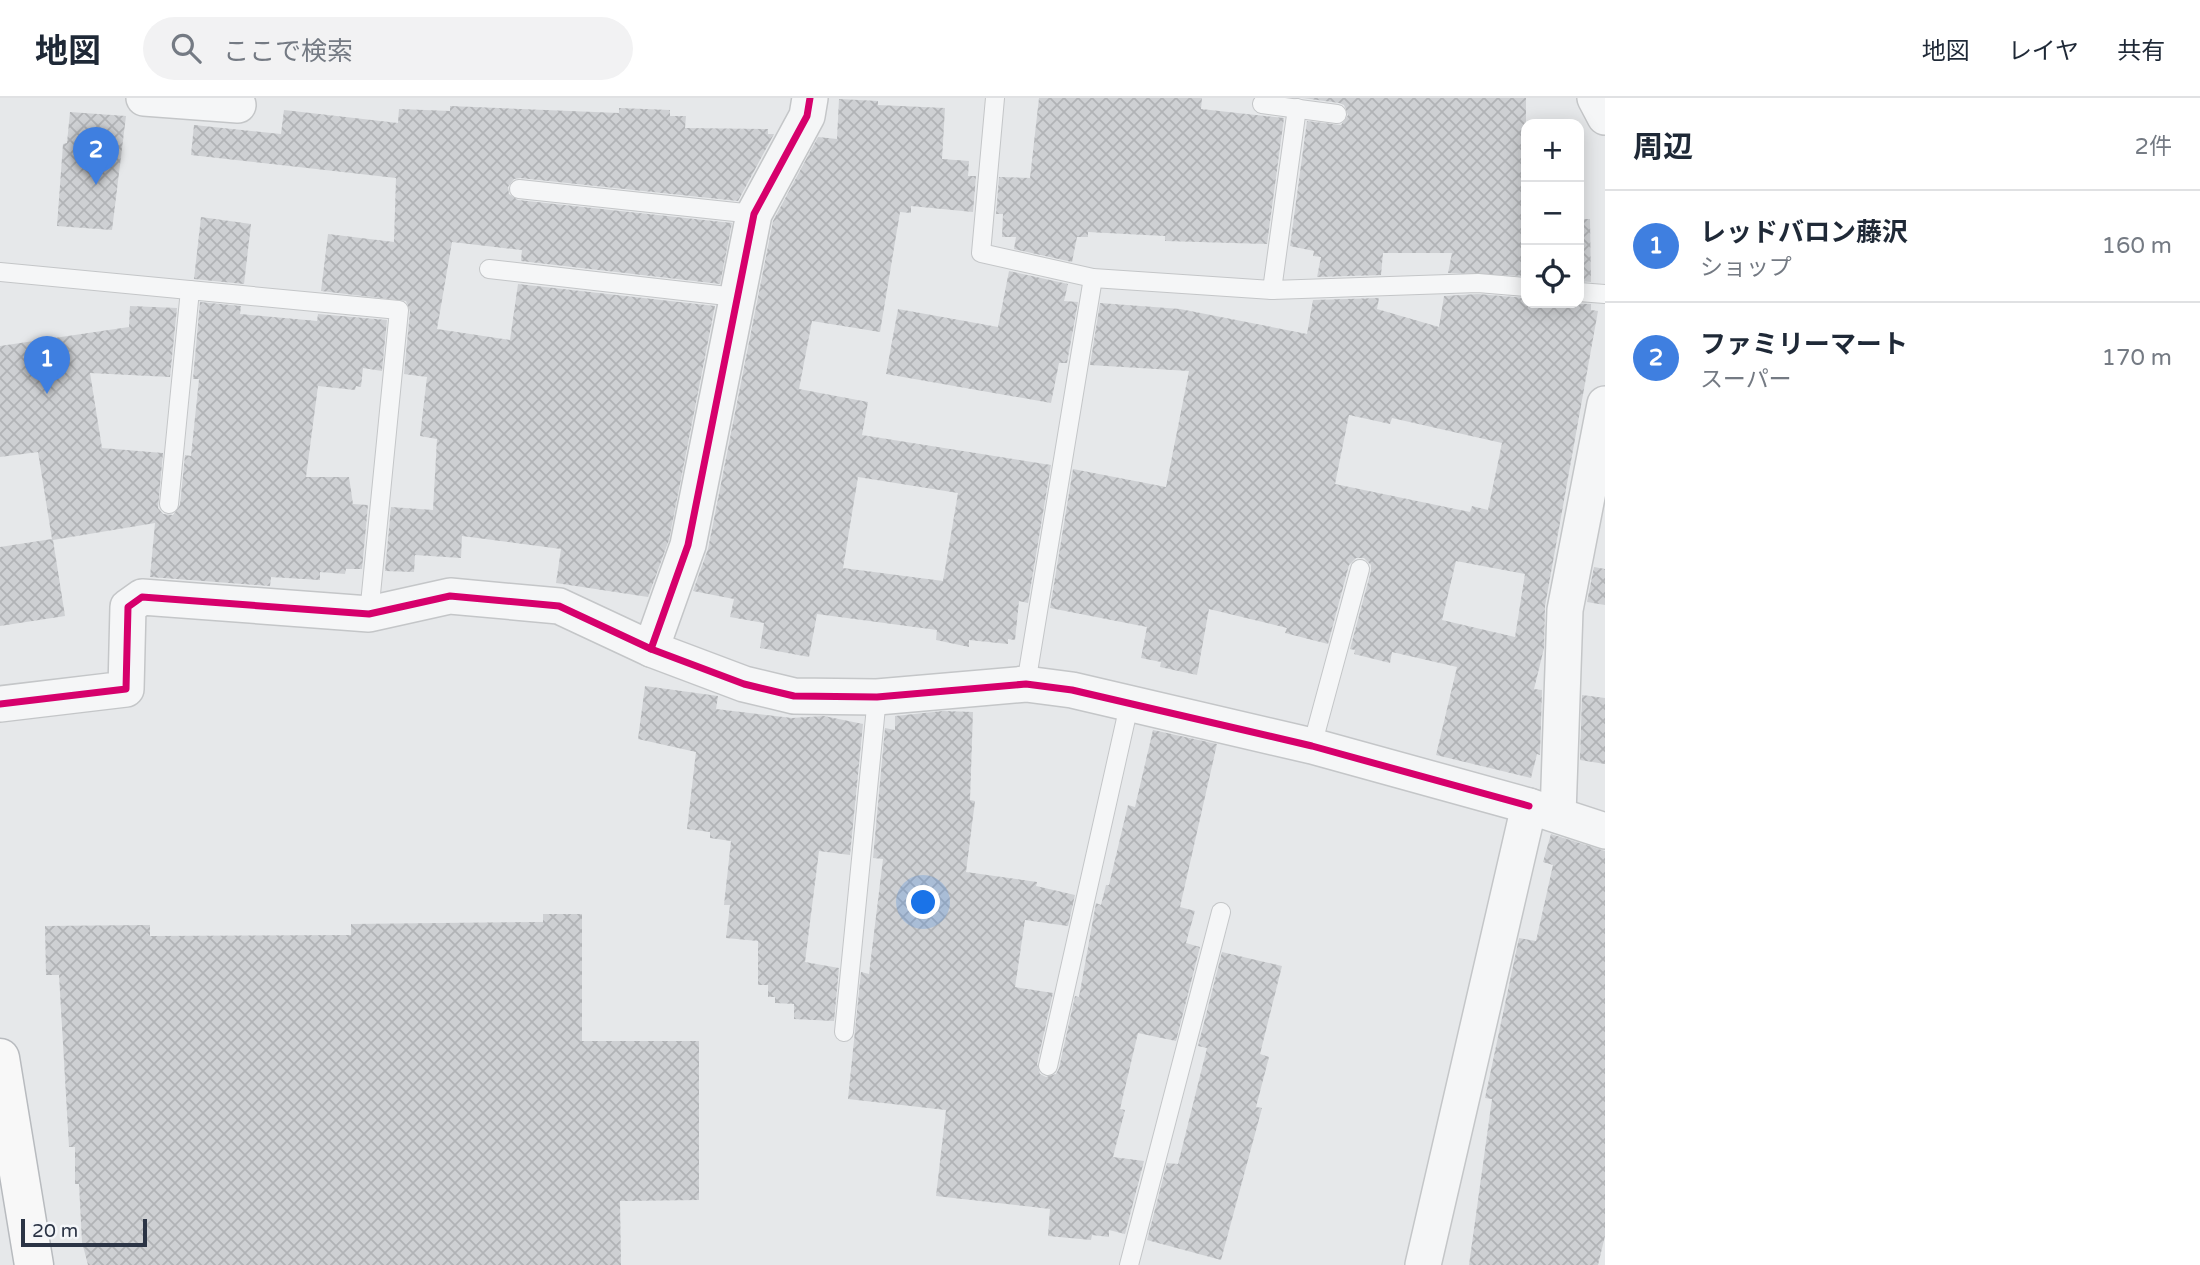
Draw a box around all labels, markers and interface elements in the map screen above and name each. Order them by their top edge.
search box [143,17,633,80]
icon: search [167,29,205,67]
text: 地図 [35,32,101,71]
text: ここで検索 [223,36,353,67]
text: 地図 [1922,37,1970,66]
text: レイヤ [2008,37,2079,66]
text: 共有 [2117,37,2165,66]
map controls [1521,119,1584,308]
button: + [1521,119,1584,182]
pin: 2 [73,127,119,185]
text: 周辺 [1633,129,1693,166]
text: 2件 [2135,133,2172,161]
button: − [1521,182,1584,245]
text: レッドバロン藤沢 [1700,217,1908,248]
text: 1 [1649,232,1663,260]
text: 160 m [2102,232,2172,260]
button: locate [1521,245,1584,308]
text: ショップ [1700,254,1792,282]
text: ファミリーマート [1700,329,1908,360]
pin: 1 [24,336,70,394]
text: 2 [1649,344,1663,372]
text: 170 m [2102,344,2172,372]
text: スーパー [1700,366,1792,394]
your location [906,885,940,919]
scale bar [21,1216,147,1248]
text: 20 m [32,1220,78,1242]

